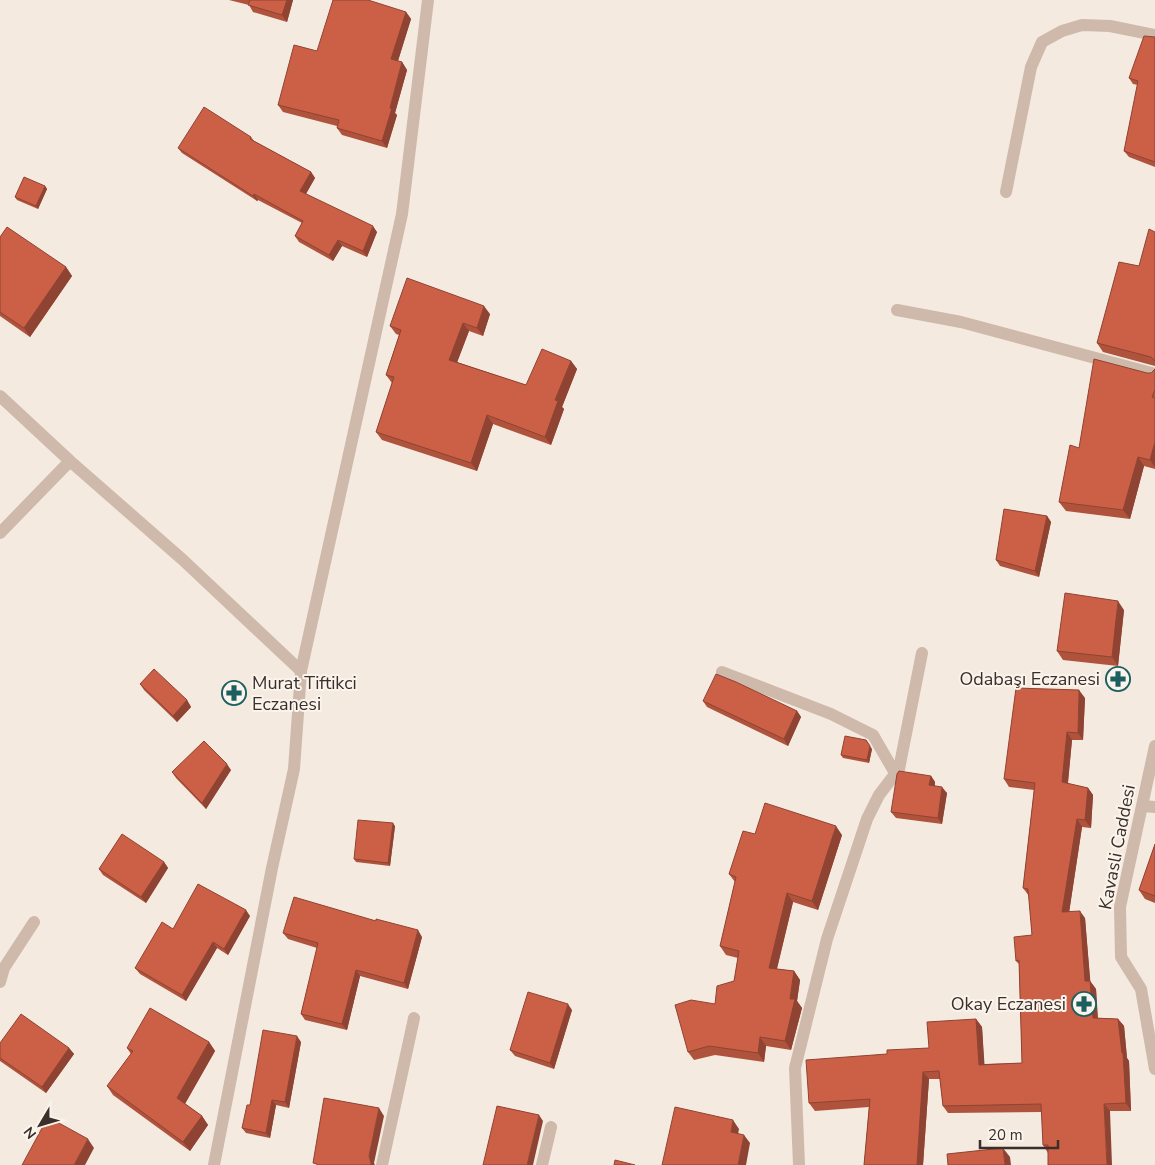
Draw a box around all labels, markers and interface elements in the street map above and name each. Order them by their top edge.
pharmacy icon: Odabaşı Eczanesi [1105,666,1131,692]
place label: Odabaşı Eczanesi [959,667,1100,691]
place label: Murat Tiftikci Eczanesi [252,671,357,716]
pharmacy icon: Murat Tiftikci Eczanesi [221,680,247,706]
street label: Kavasli Caddesi [1093,782,1141,912]
pharmacy icon: Okay Eczanesi [1071,991,1097,1017]
place label: Okay Eczanesi [951,992,1066,1016]
north arrow [15,1100,65,1150]
scale bar [980,1118,1058,1150]
text: N [19,1123,41,1143]
text: 20 m [988,1125,1023,1145]

